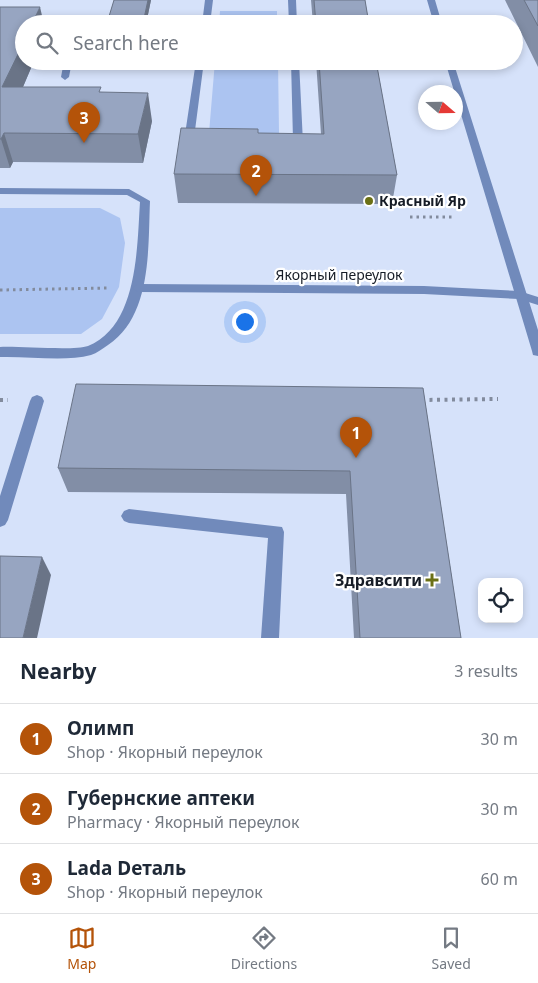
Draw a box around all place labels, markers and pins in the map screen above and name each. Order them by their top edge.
pin: 3 [68,102,100,143]
pin: 2 [240,155,272,196]
place label: Красный Яр [379,191,466,210]
marker: Красный Яр [363,195,375,207]
pin: 1 [340,417,372,458]
place label: Здравсити [335,569,422,591]
marker: Здравсити [426,574,438,586]

